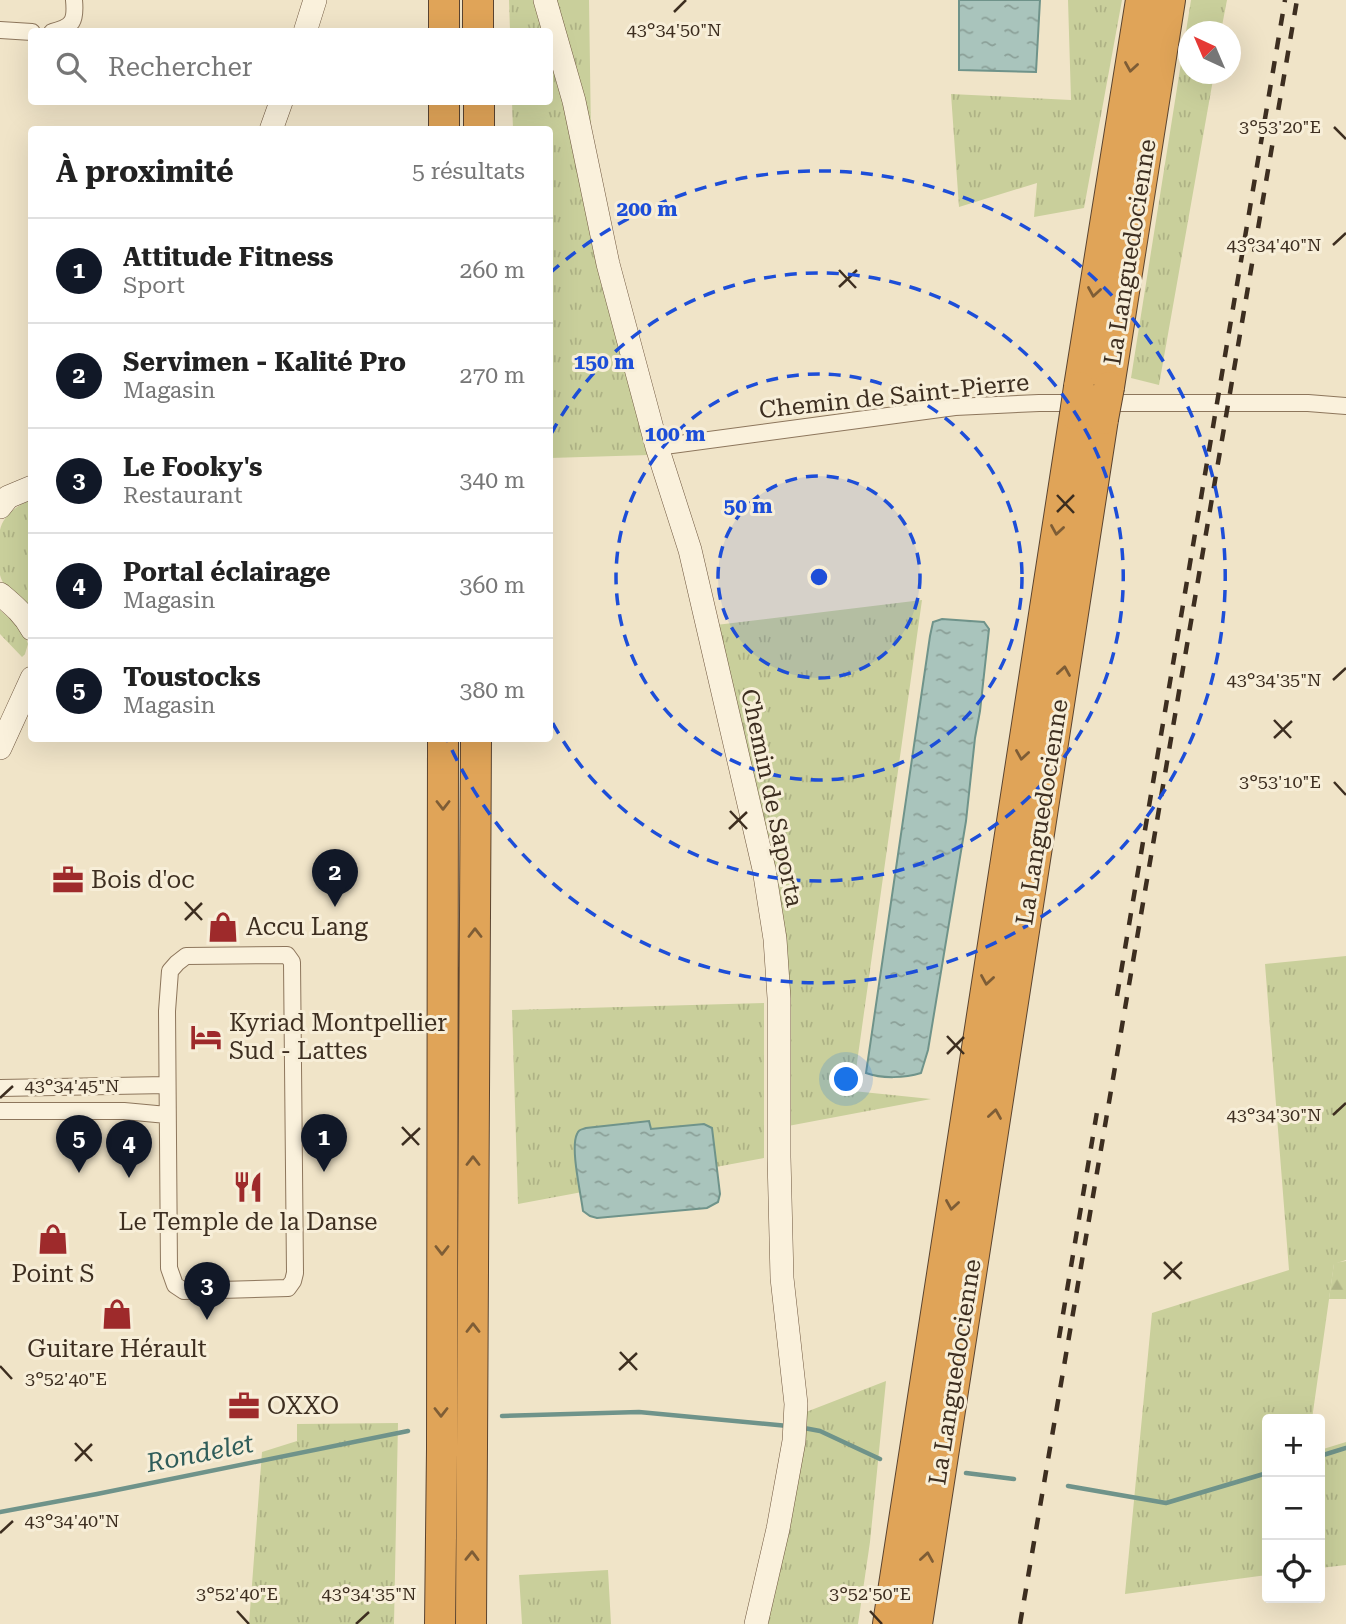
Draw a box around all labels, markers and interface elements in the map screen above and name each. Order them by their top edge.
text: 43°34'50"N [627,19,721,40]
north arrow [1178,21,1241,84]
search box [28,28,553,105]
icon: search [52,48,90,86]
text: Rechercher [108,52,252,82]
one-way arrow [1123,61,1138,73]
text: 3°53'20"E [1239,116,1321,137]
street label: La Languedocienne [1098,137,1162,367]
text: À proximité [56,154,234,189]
text: 5 résultats [412,158,525,185]
text: 200 m [617,197,677,221]
text: 43°34'40"N [1227,234,1321,255]
text: Attitude Fitness [123,242,333,272]
text: 1 [73,257,85,284]
text: 260 m [460,257,525,284]
text: Sport [123,272,185,299]
one-way arrow [1087,286,1102,298]
text: Servimen - Kalité Pro [123,347,406,377]
text: 150 m [574,350,634,374]
text: 2 [73,362,85,389]
text: 270 m [460,362,525,389]
street label: Chemin de Saint-Pierre [758,368,1030,424]
text: Magasin [123,377,215,404]
text: 100 m [645,422,705,446]
text: Le Fooky's [123,452,262,482]
text: 3 [73,467,85,494]
text: 340 m [460,467,525,494]
text: Restaurant [123,482,242,509]
text: 50 m [723,494,773,518]
one-way arrow [1050,524,1065,536]
text: Portal éclairage [123,557,331,587]
centre of rings [807,565,831,589]
text: 4 [73,572,85,599]
text: 360 m [460,572,525,599]
text: Magasin [123,587,215,614]
text: Toustocks [123,662,261,692]
one-way arrow [1056,665,1071,677]
text: 43°34'35"N [1227,669,1321,690]
text: 5 [73,677,85,704]
text: 380 m [460,677,525,704]
street label: Chemin de Saporta [735,686,809,910]
text: Magasin [123,692,215,719]
street label: La Languedocienne [1010,697,1074,927]
one-way arrow [1015,749,1030,761]
text: 3°53'10"E [1239,771,1321,792]
one-way arrow [435,800,451,810]
pin: 2 [312,849,358,907]
office icon: Bois d'oc [51,863,85,897]
place label: Bois d'oc [91,866,195,894]
shop icon: Accu Lang [206,910,240,944]
place label: Accu Lang [246,913,368,941]
one-way arrow [467,928,483,938]
one-way arrow [980,974,995,986]
place label: Kyriad Montpellier Sud - Lattes [229,1009,447,1065]
hotel icon: Kyriad Montpellier Sud - Lattes [189,1020,223,1054]
your location [829,1062,863,1096]
text: 43°34'45"N [25,1075,119,1096]
text: 43°34'30"N [1227,1104,1321,1125]
one-way arrow [987,1108,1002,1120]
pin: 1 [301,1114,347,1172]
pin: 5 [56,1115,102,1173]
pin: 4 [106,1120,152,1178]
one-way arrow [466,1155,481,1166]
restaurant icon: Le Temple de la Danse [231,1170,265,1204]
one-way arrow [945,1199,960,1211]
place label: Le Temple de la Danse [119,1208,377,1236]
shop icon: Point S [36,1222,70,1256]
one-way arrow [434,1245,450,1255]
street label: La Languedocienne [923,1257,987,1487]
place label: Point S [12,1260,94,1288]
pin: 3 [184,1262,230,1320]
shop icon: Guitare Hérault [100,1297,134,1331]
one-way arrow [465,1323,481,1333]
place label: Guitare Hérault [27,1335,207,1363]
text: 3°52'40"E [25,1368,107,1389]
office icon: OXXO [227,1389,261,1423]
place label: OXXO [267,1392,339,1420]
one-way arrow [434,1406,449,1417]
map controls [1262,1414,1325,1603]
button: + [1262,1414,1325,1477]
water label: Rondelet [143,1428,257,1478]
button: − [1262,1477,1325,1540]
text: 43°34'40"N [25,1510,119,1531]
button: locate [1262,1540,1325,1603]
one-way arrow [464,1550,480,1561]
one-way arrow [919,1551,934,1562]
text: 3°52'40"E [196,1583,278,1604]
text: 43°34'35"N [322,1583,416,1604]
text: 3°52'50"E [829,1583,911,1604]

